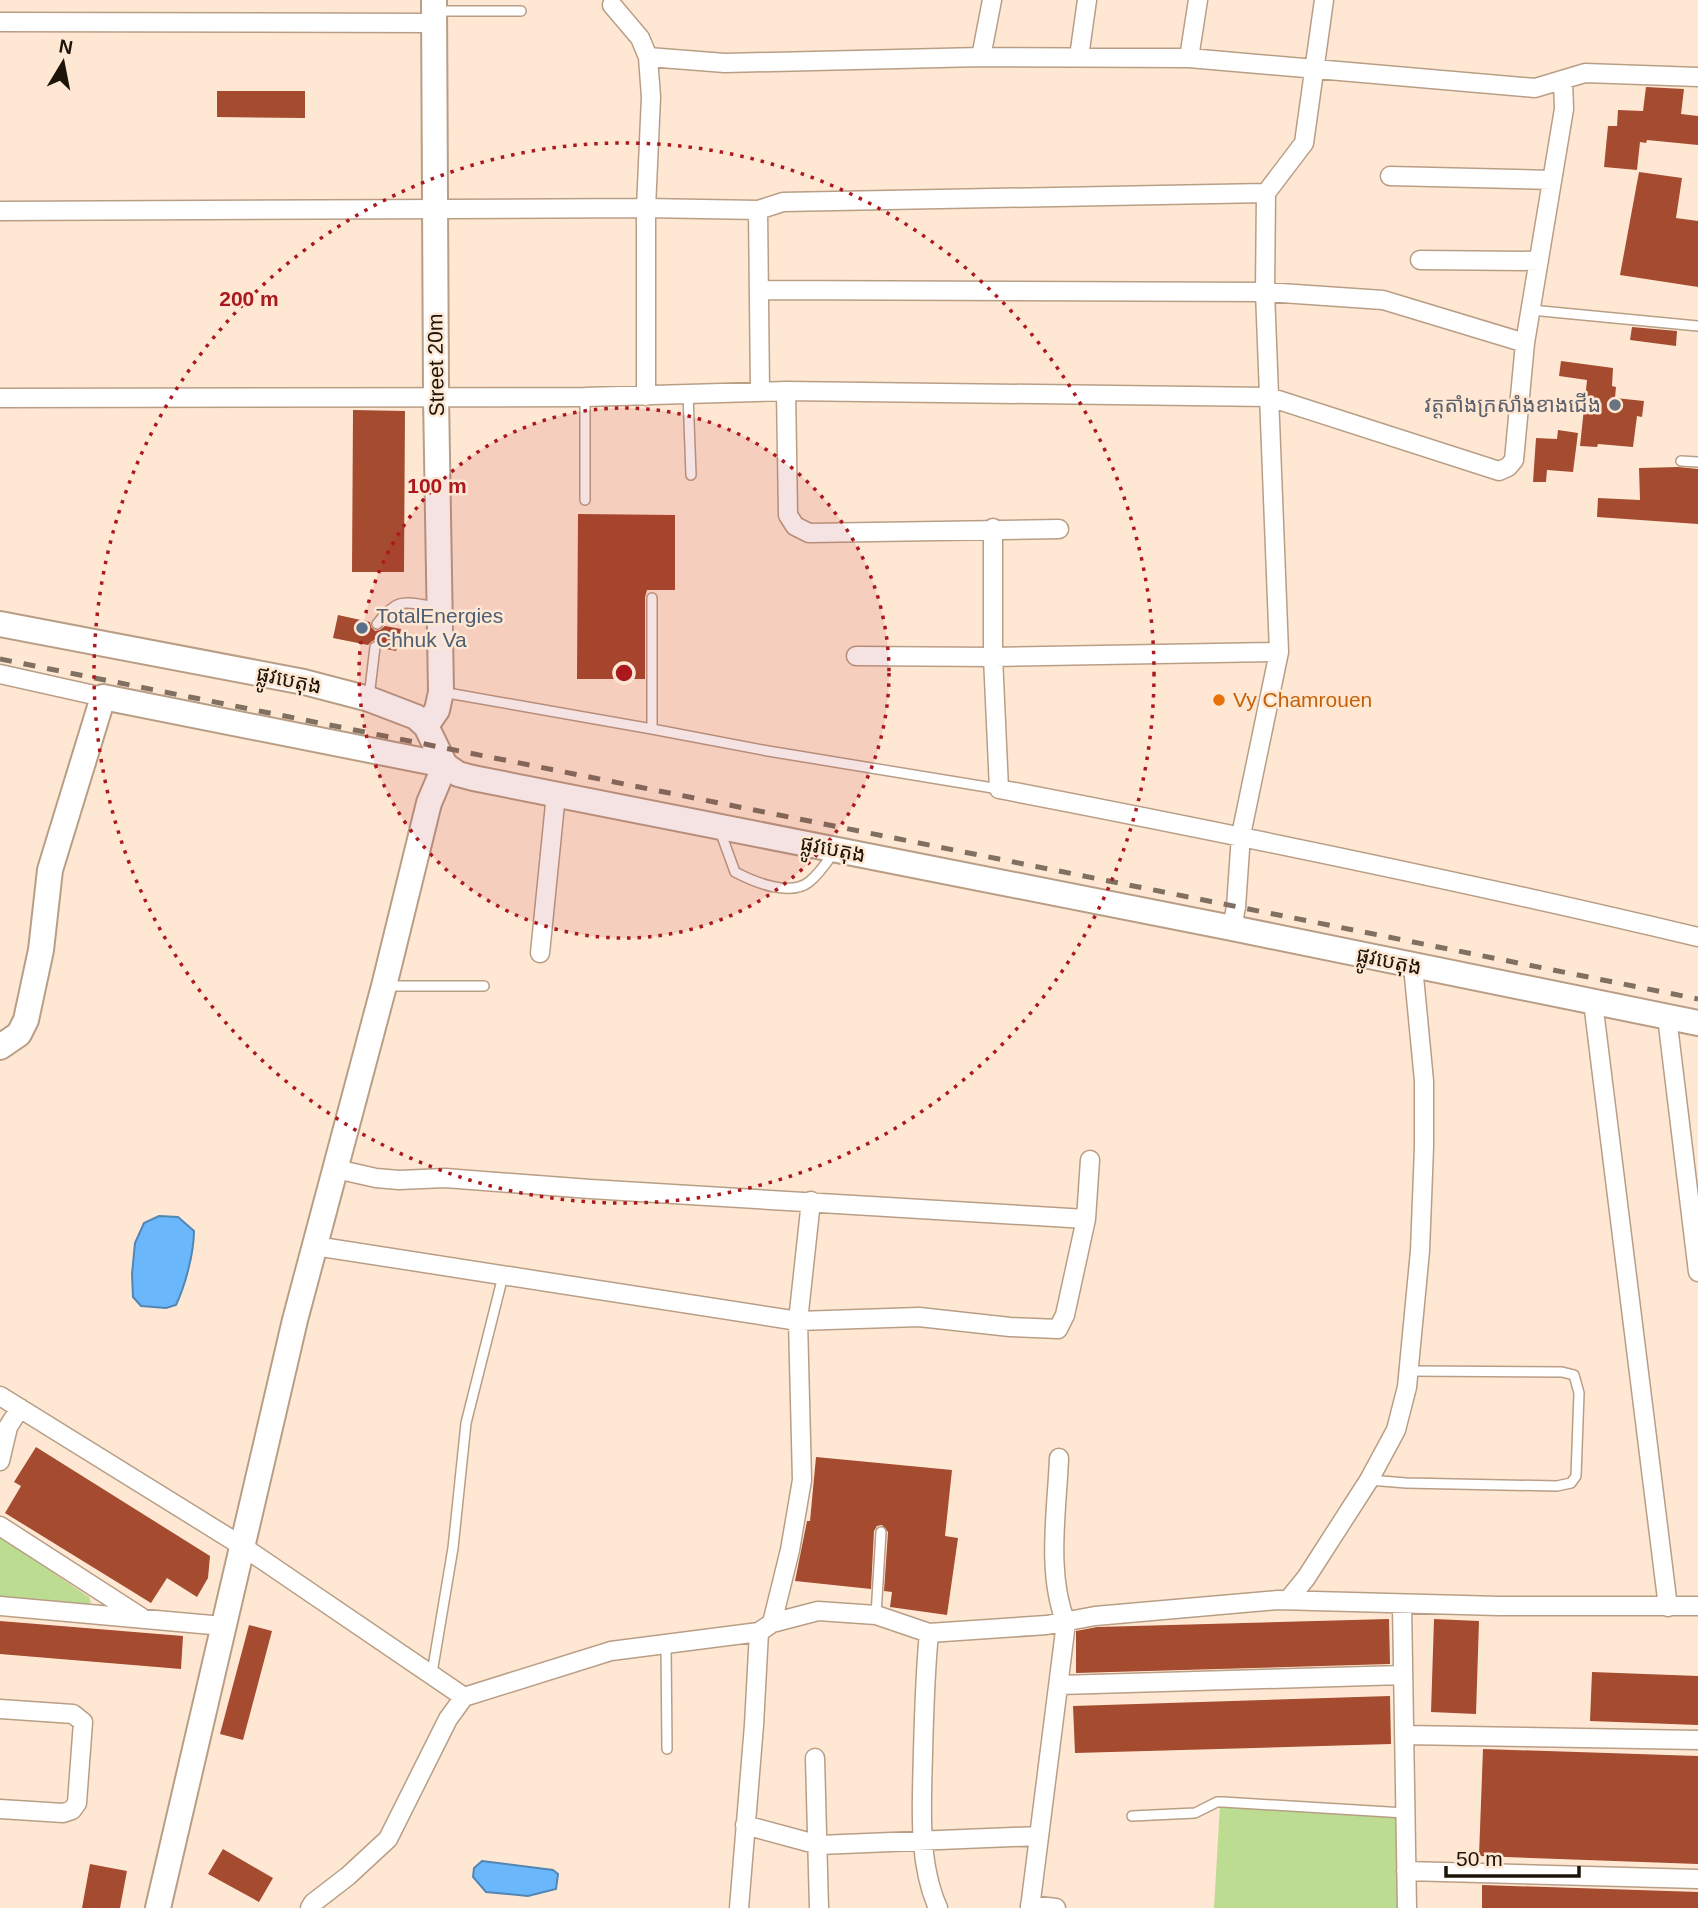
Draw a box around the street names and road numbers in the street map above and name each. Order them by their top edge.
street label: Street 20m [423,313,448,417]
street label: ផ្លូវបេតុង [253,661,324,706]
street label: ផ្លូវបេតុង [797,831,868,874]
street label: ផ្លូវបេតុង [1353,942,1424,987]

